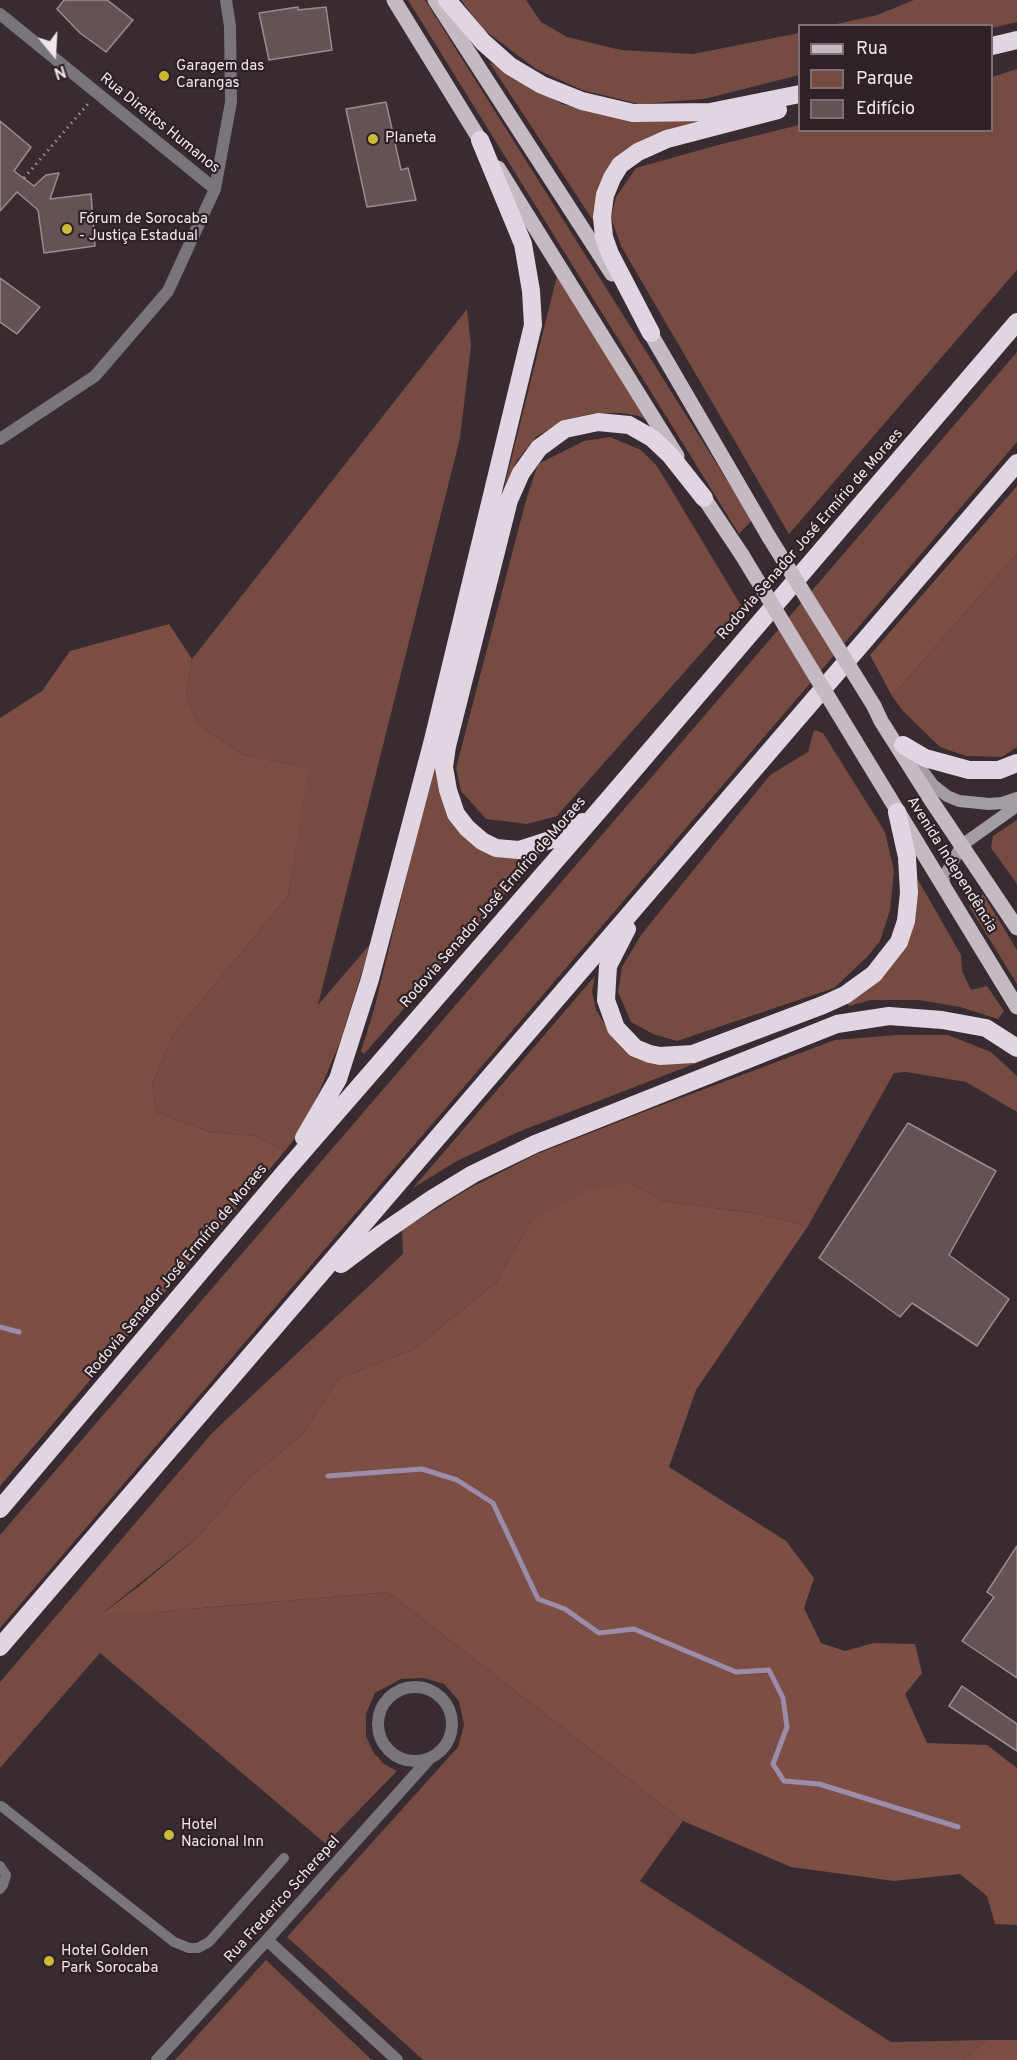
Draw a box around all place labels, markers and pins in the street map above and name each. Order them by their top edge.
place label: Garagem das Carangas [176,58,264,93]
marker: Garagem das Carangas [157,69,171,83]
place label: Planeta [385,130,436,148]
marker: Planeta [366,132,380,146]
place label: Fórum de Sorocaba - Justiça Estadual [79,211,208,246]
marker: Fórum de Sorocaba - Justiça Estadual [60,222,74,236]
place label: Hotel Nacional Inn [181,1817,264,1852]
marker: Hotel Nacional Inn [162,1828,176,1842]
place label: Hotel Golden Park Sorocaba [61,1943,158,1978]
marker: Hotel Golden Park Sorocaba [42,1954,56,1968]

